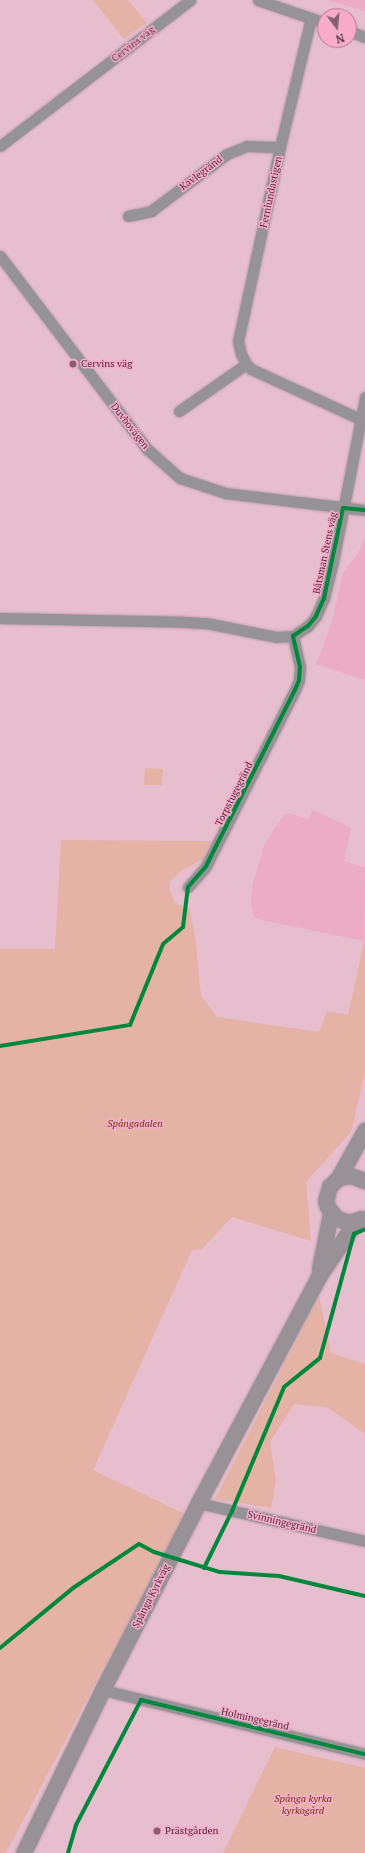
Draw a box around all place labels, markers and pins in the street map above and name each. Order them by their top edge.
place label: Cervins väg [81,358,132,370]
marker: Cervins väg [68,359,78,369]
place label: Prästgården [165,1825,219,1837]
marker: Prästgården [152,1826,162,1836]

